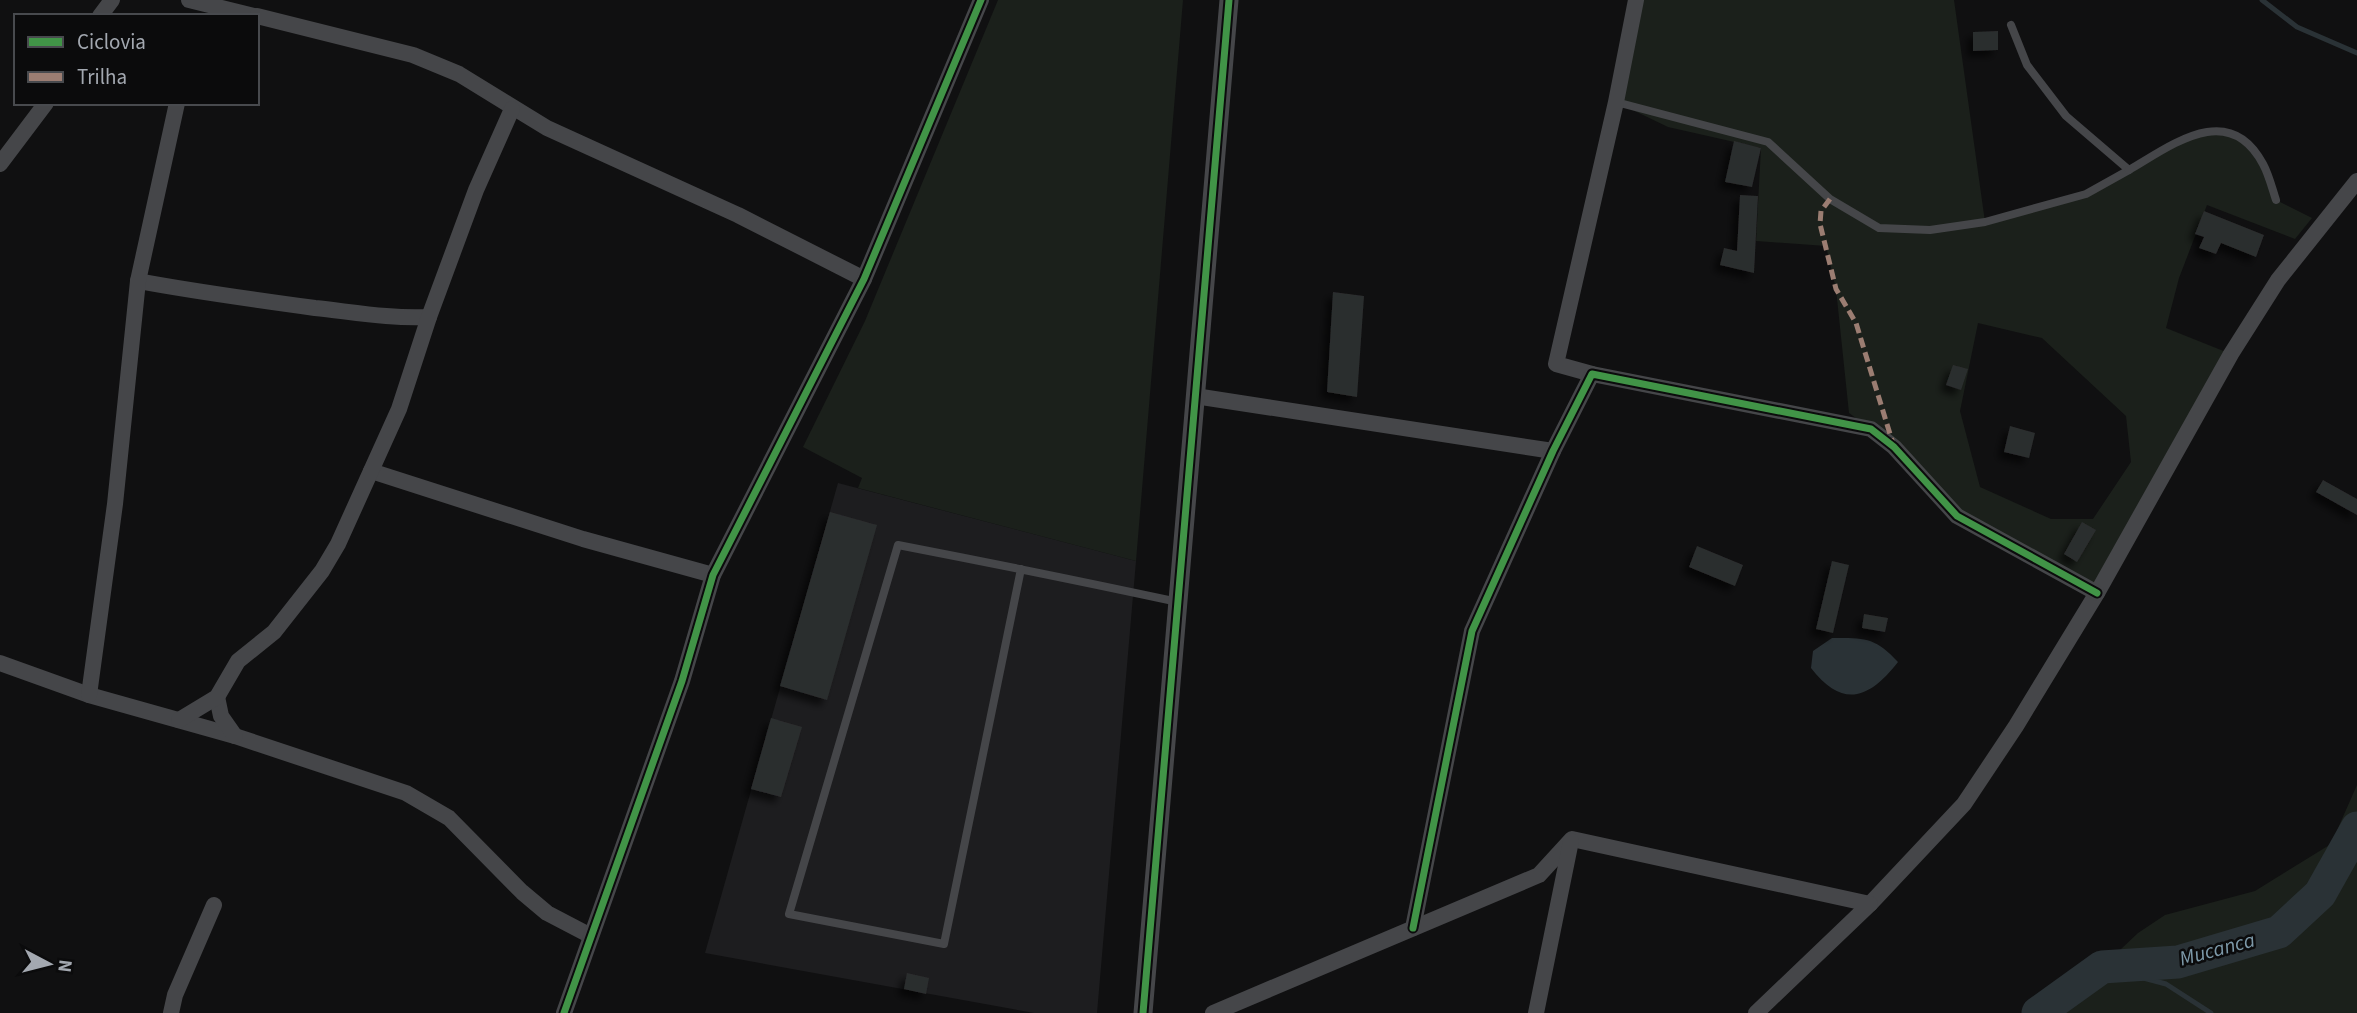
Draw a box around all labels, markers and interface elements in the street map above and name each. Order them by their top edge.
legend [14,14,259,105]
text: Ciclovia [77,27,146,57]
text: Trilha [77,62,127,92]
water label: Mucanca [2176,925,2258,973]
north arrow [14,929,84,999]
text: N [50,958,79,974]

